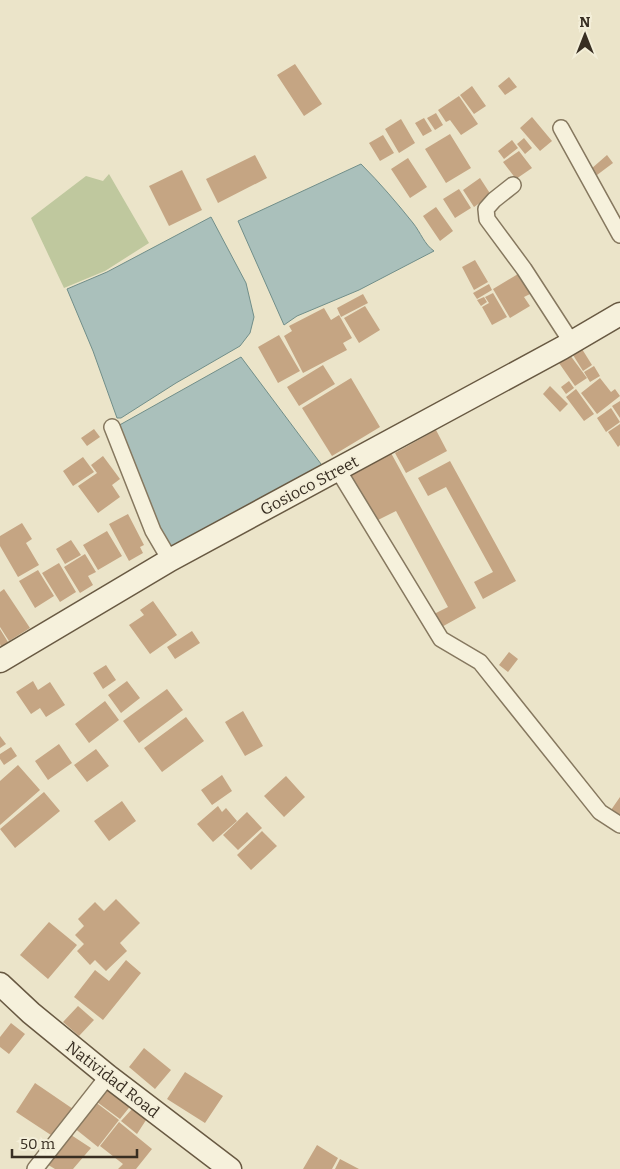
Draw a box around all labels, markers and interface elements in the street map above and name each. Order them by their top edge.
north arrow [560,10,610,60]
text: N [580,14,591,31]
street label: Gosioco Street [257,452,362,519]
street label: Natividad Road [62,1037,163,1122]
scale bar [12,1126,138,1158]
text: 50 m [20,1135,56,1153]

